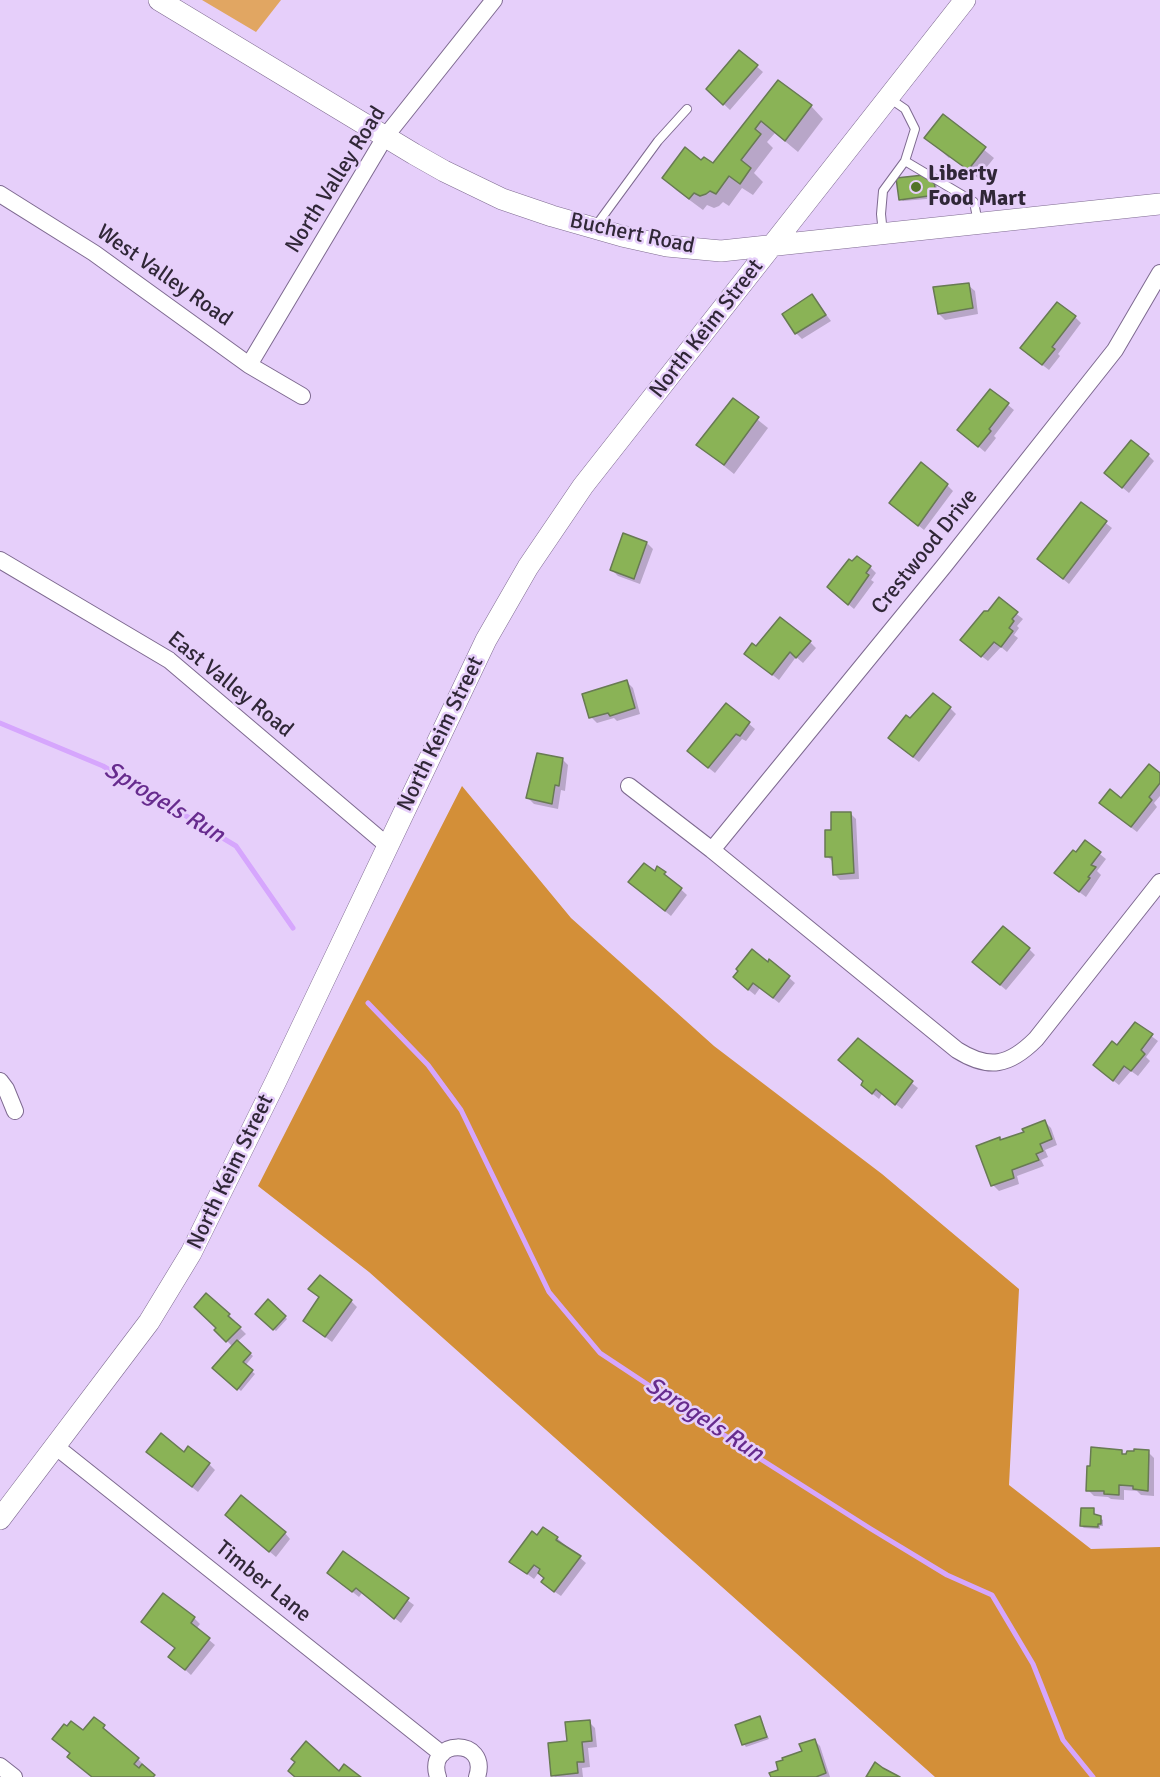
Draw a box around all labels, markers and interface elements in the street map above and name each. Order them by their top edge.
street label: North Valley Road [280,102,392,258]
place label: Liberty Food Mart [928,161,1026,212]
marker: Liberty Food Mart [909,180,923,194]
street label: Buchert Road [567,208,697,260]
street label: West Valley Road [91,219,237,333]
street label: North Keim Street [645,254,769,404]
street label: Crestwood Drive [866,484,984,620]
street label: East Valley Road [162,626,298,744]
street label: North Keim Street [392,652,490,816]
water label: Sprogels Run [99,756,229,850]
street label: North Keim Street [182,1090,280,1254]
water label: Sprogels Run [640,1371,768,1469]
street label: Timber Lane [210,1535,316,1629]

